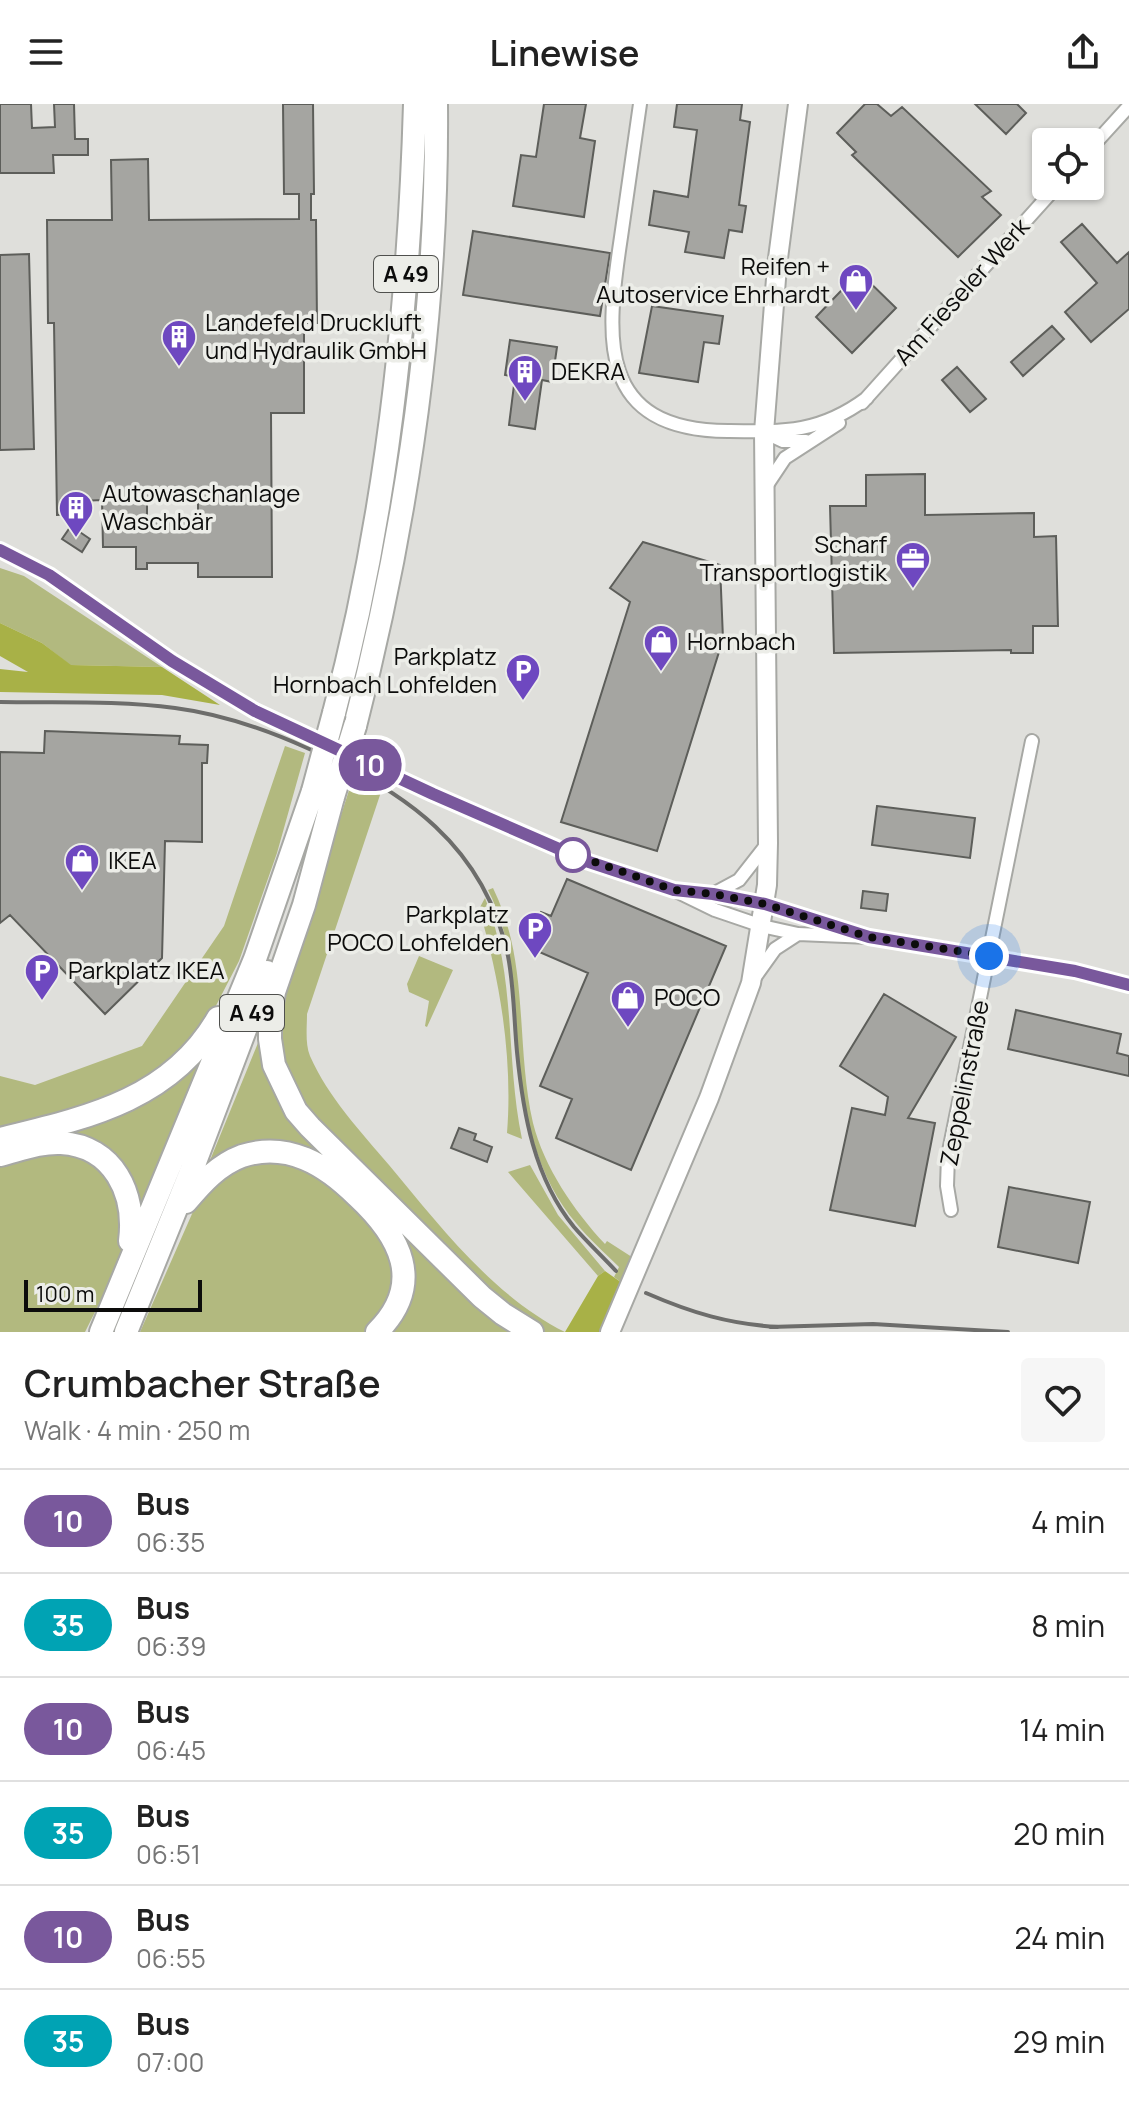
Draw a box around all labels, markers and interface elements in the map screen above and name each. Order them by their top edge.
text: Linewise [490,28,639,77]
icon: menu [24,30,68,74]
icon: share [1061,30,1105,74]
map controls [1032,128,1104,200]
button: locate [1032,128,1104,200]
street label: Am Fieseler Werk [886,210,1037,372]
place label: Reifen + Autoservice Ehrhardt [596,249,830,310]
road number: A 49 [374,256,438,292]
shop icon: Reifen + Autoservice Ehrhardt [837,262,875,312]
place label: Landefeld Druckluft und Hydraulik GmbH [205,305,427,366]
building icon: Landefeld Druckluft und Hydraulik GmbH [160,318,198,368]
building icon: DEKRA [506,353,544,403]
place label: DEKRA [551,354,625,387]
place label: Autowaschanlage Waschbär [102,476,300,537]
building icon: Autowaschanlage Waschbär [57,489,95,539]
place label: Scharf Transportlogistik [700,527,888,588]
office icon: Scharf Transportlogistik [894,540,932,590]
shop icon: Hornbach [642,623,680,673]
place label: Hornbach [687,624,796,657]
place label: Parkplatz Hornbach Lohfelden [273,639,497,700]
parking icon: Parkplatz Hornbach Lohfelden [504,652,542,702]
line badge: 10 [334,739,406,791]
text: 10 [355,746,385,784]
unlabelled marker [556,838,590,872]
shop icon: IKEA [63,842,101,892]
place label: IKEA [108,843,157,876]
place label: Parkplatz POCO Lohfelden [327,897,509,958]
parking icon: Parkplatz POCO Lohfelden [516,910,554,960]
your location [969,936,1009,976]
parking icon: Parkplatz IKEA [23,952,61,1002]
place label: Parkplatz IKEA [68,953,225,986]
shop icon: POCO [609,979,647,1029]
place label: POCO [654,980,720,1013]
road number: A 49 [220,995,284,1031]
street label: Zeppelinstraße [931,997,996,1169]
scale bar [24,1276,202,1312]
text: 100 m [36,1279,94,1309]
text: Crumbacher Straße [24,1356,381,1408]
button: heart [1021,1358,1105,1442]
text: Walk · 4 min · 250 m [24,1412,250,1448]
text: Bus [136,1483,190,1524]
text: 4 min [1031,1501,1105,1542]
text: 10 [53,1502,83,1540]
text: 06:35 [136,1524,205,1560]
text: Bus [136,1587,190,1628]
text: 8 min [1031,1605,1105,1646]
text: 35 [52,1606,84,1644]
text: 06:39 [136,1628,206,1664]
text: Bus [136,1691,190,1732]
text: 14 min [1019,1709,1105,1750]
text: 10 [53,1710,83,1748]
text: 06:45 [136,1732,206,1768]
text: Bus [136,1795,190,1836]
text: 20 min [1013,1813,1105,1854]
text: 35 [52,1814,84,1852]
text: 06:51 [136,1836,201,1872]
text: Bus [136,1899,190,1940]
text: 24 min [1015,1917,1105,1958]
text: 10 [53,1918,83,1956]
text: 06:55 [136,1940,206,1976]
text: Bus [136,2003,190,2044]
text: 29 min [1013,2021,1105,2062]
text: 35 [52,2022,84,2060]
text: 07:00 [136,2044,204,2080]

